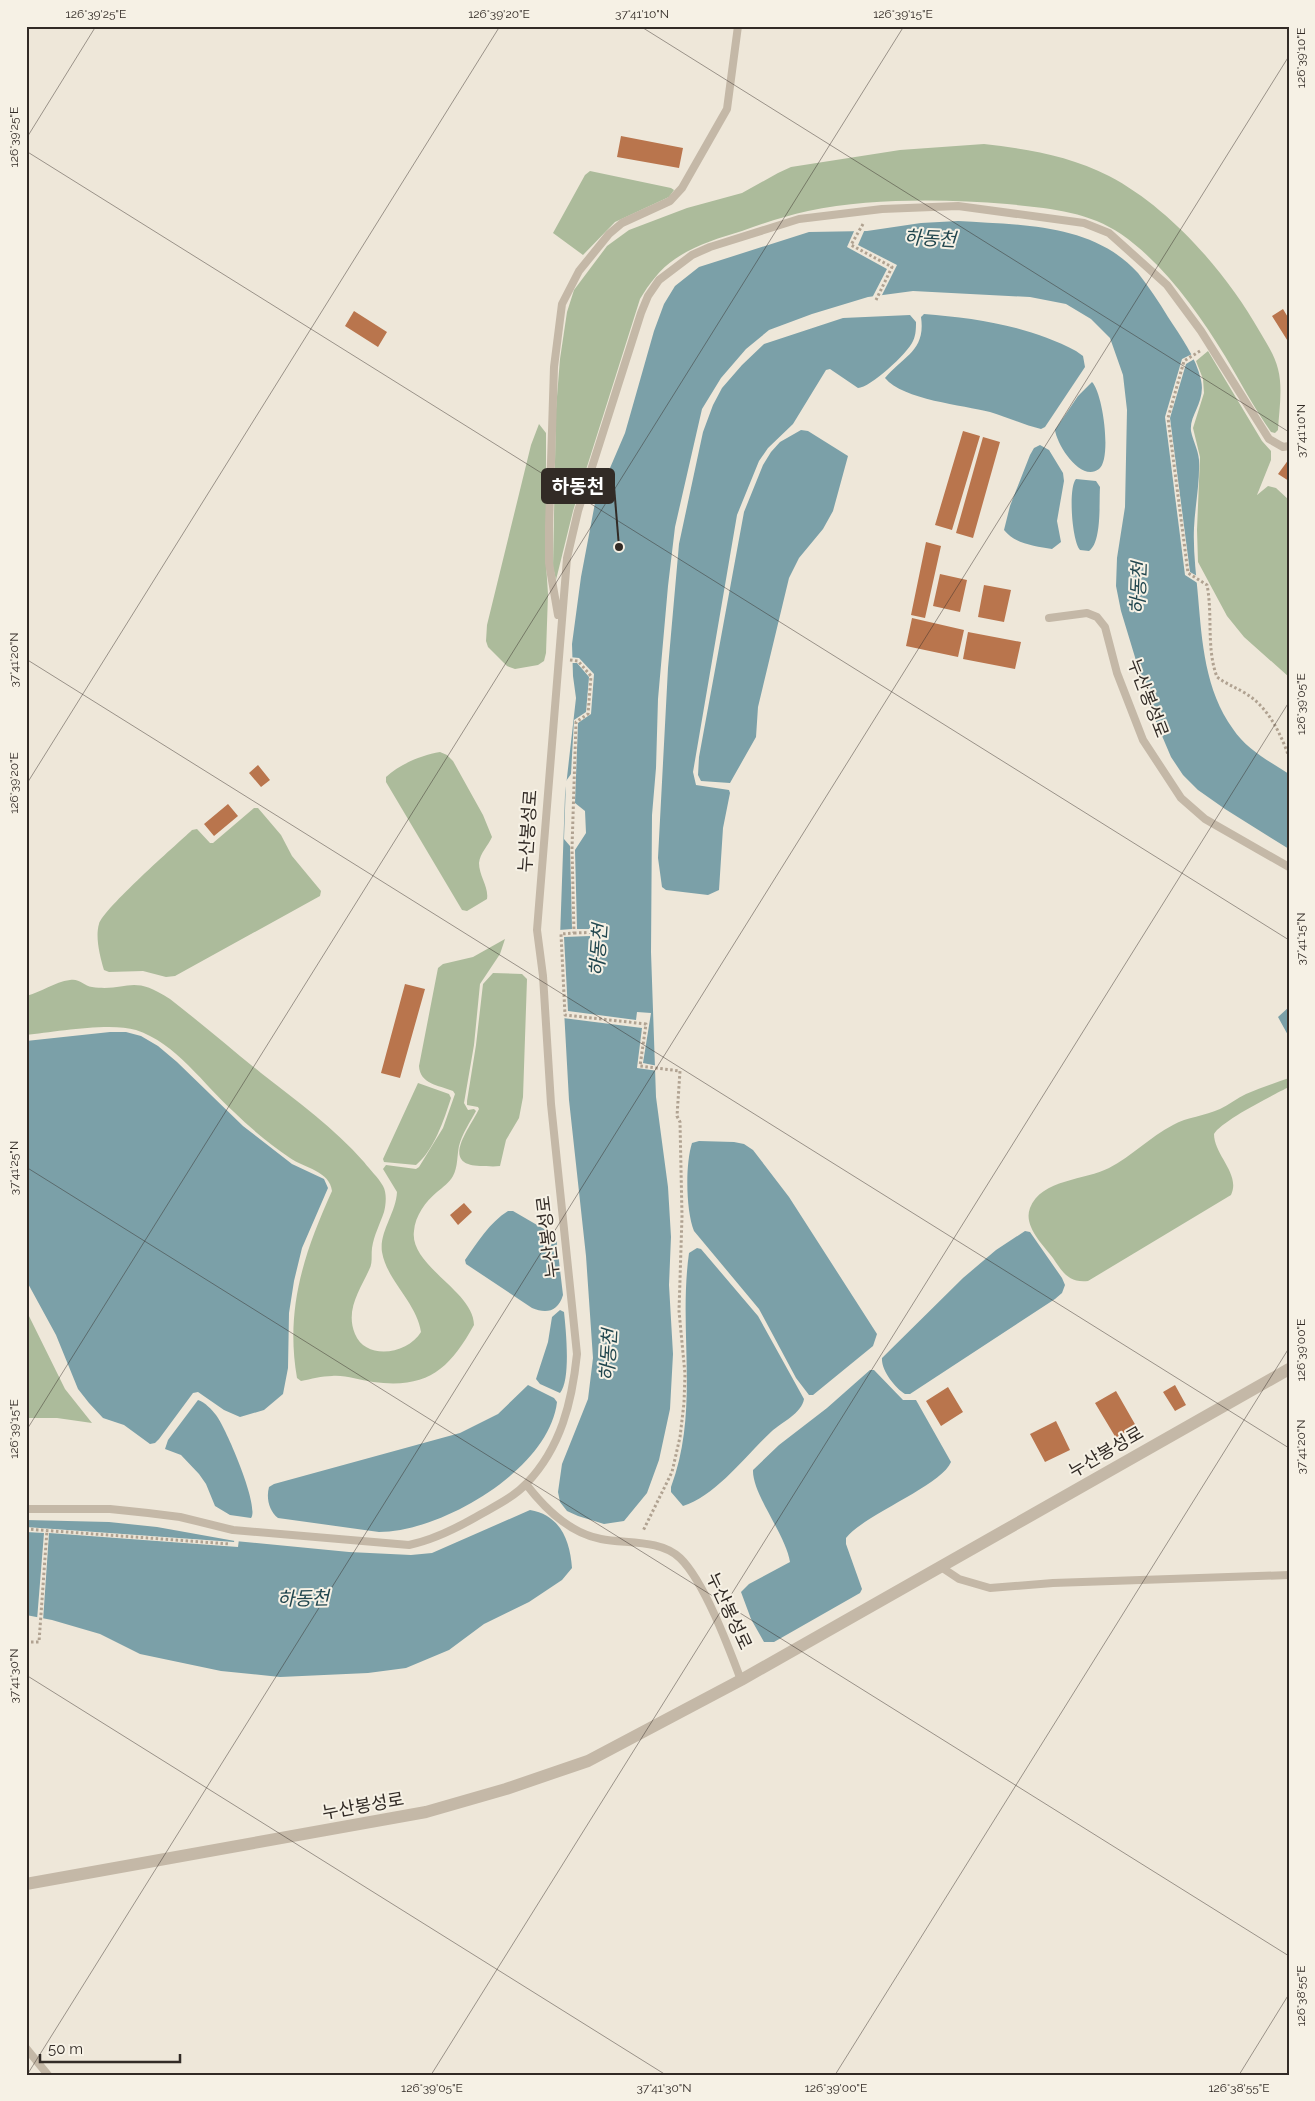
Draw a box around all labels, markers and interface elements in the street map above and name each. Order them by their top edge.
text: 126°39'25"E [66,7,126,21]
text: 126°39'20"E [468,7,530,21]
text: 37°41'10"N [615,7,669,21]
text: 126°39'15"E [873,7,933,21]
text: 126°39'10"E [1294,28,1308,88]
text: 126°39'25"E [7,107,21,167]
water label: 하동천 [903,226,958,250]
text: 37°41'10"N [1294,404,1308,458]
callout: 하동천 [542,469,614,503]
text: 하동천 [552,475,604,497]
water label: 하동천 [1126,560,1150,615]
text: 37°41'20"N [7,632,21,688]
street label: 누산봉성로 [1124,655,1173,740]
text: 126°39'05"E [1294,673,1308,735]
text: 126°39'20"E [7,752,21,814]
street label: 누산봉성로 [514,789,541,873]
text: 37°41'15"N [1294,912,1308,966]
water label: 하동천 [585,922,611,977]
text: 37°41'25"N [7,1141,21,1195]
street label: 누산봉성로 [532,1195,563,1279]
text: 126°39'00"E [1294,1319,1308,1381]
water label: 하동천 [596,1327,620,1382]
text: 126°39'15"E [7,1399,21,1459]
text: 37°41'20"N [1294,1419,1308,1475]
street label: 누산봉성로 [1065,1422,1147,1481]
street label: 누산봉성로 [702,1569,756,1653]
water label: 하동천 [277,1587,331,1609]
text: 37°41'30"N [7,1648,21,1704]
street label: 누산봉성로 [320,1788,406,1823]
text: 126°38'55"E [1294,1965,1308,2027]
scale bar [40,2031,180,2063]
text: 50 m [48,2040,83,2058]
text: 126°39'05"E [401,2081,463,2095]
text: 37°41'30"N [636,2081,692,2095]
text: 126°39'00"E [805,2081,867,2095]
text: 126°38'55"E [1208,2081,1270,2095]

